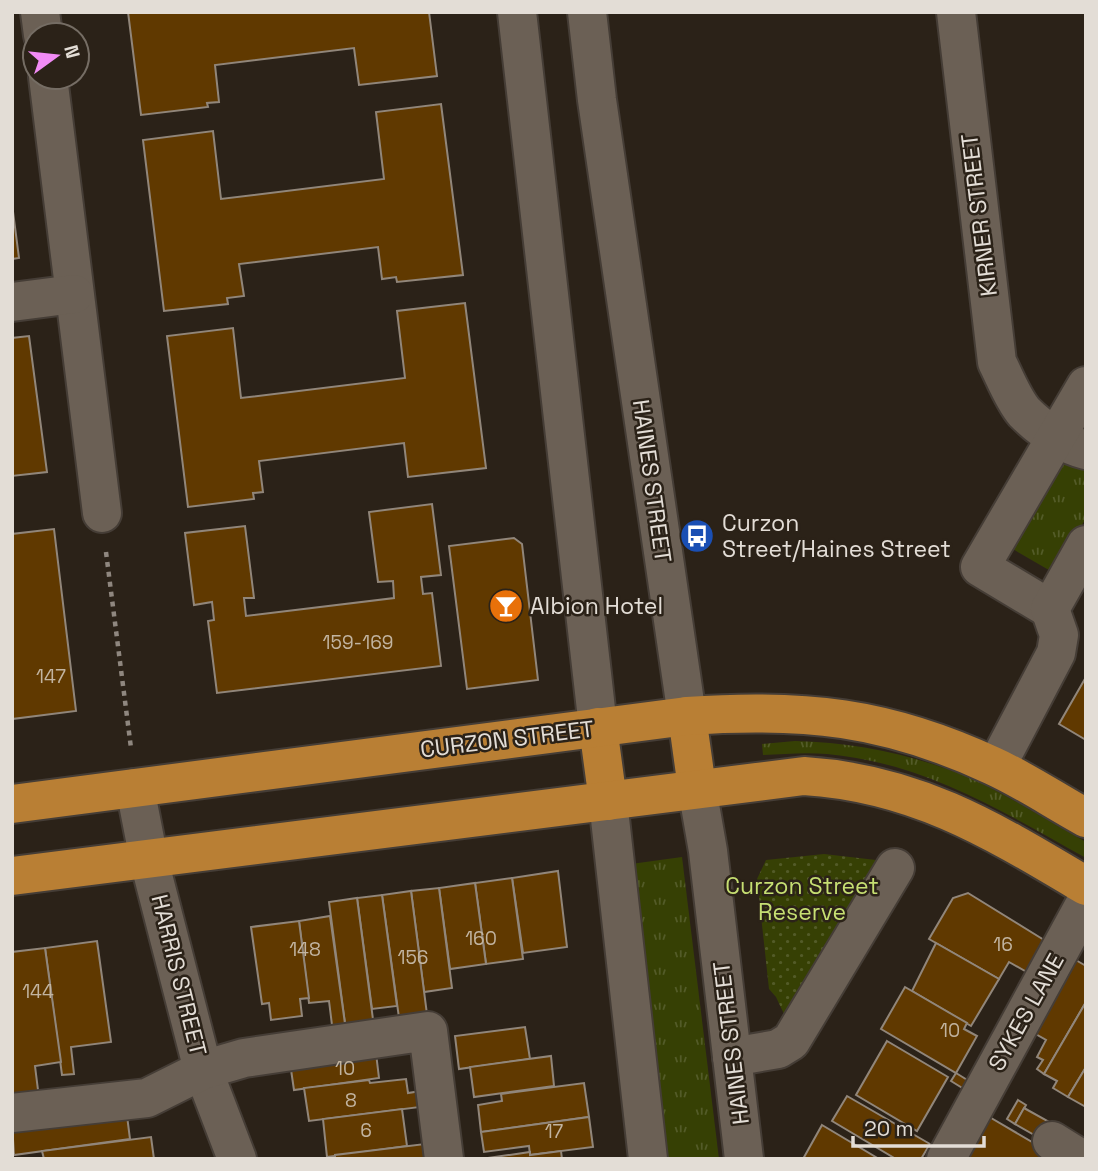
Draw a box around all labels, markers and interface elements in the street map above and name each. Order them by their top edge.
north arrow [21,21,91,91]
text: N [58,42,86,61]
street label: KIRNER STREET [954,132,1004,298]
street label: HAINES STREET [626,398,678,564]
place label: Curzon Street/Haines Street [722,508,951,564]
bus stop icon: Curzon Street/Haines Street [678,517,716,555]
bar icon: Albion Hotel [487,587,525,625]
place label: Albion Hotel [530,591,663,621]
house number: 159-169 [323,630,393,655]
house number: 147 [36,664,66,689]
street label: CURZON STREET [418,713,596,765]
park label: Curzon Street Reserve [725,871,879,927]
street label: HARRIS STREET [144,891,214,1059]
house number: 160 [465,926,497,951]
house number: 16 [993,932,1013,957]
house number: 148 [289,937,321,962]
house number: 156 [398,945,428,970]
street label: SYKES LANE [981,948,1071,1076]
street label: HAINES STREET [706,960,756,1126]
house number: 144 [22,979,54,1004]
house number: 10 [940,1018,960,1043]
house number: 10 [335,1056,355,1081]
house number: 8 [345,1088,357,1113]
scale bar [853,1104,984,1148]
text: 20 m [864,1115,914,1142]
house number: 6 [360,1118,372,1143]
house number: 17 [545,1119,564,1144]

